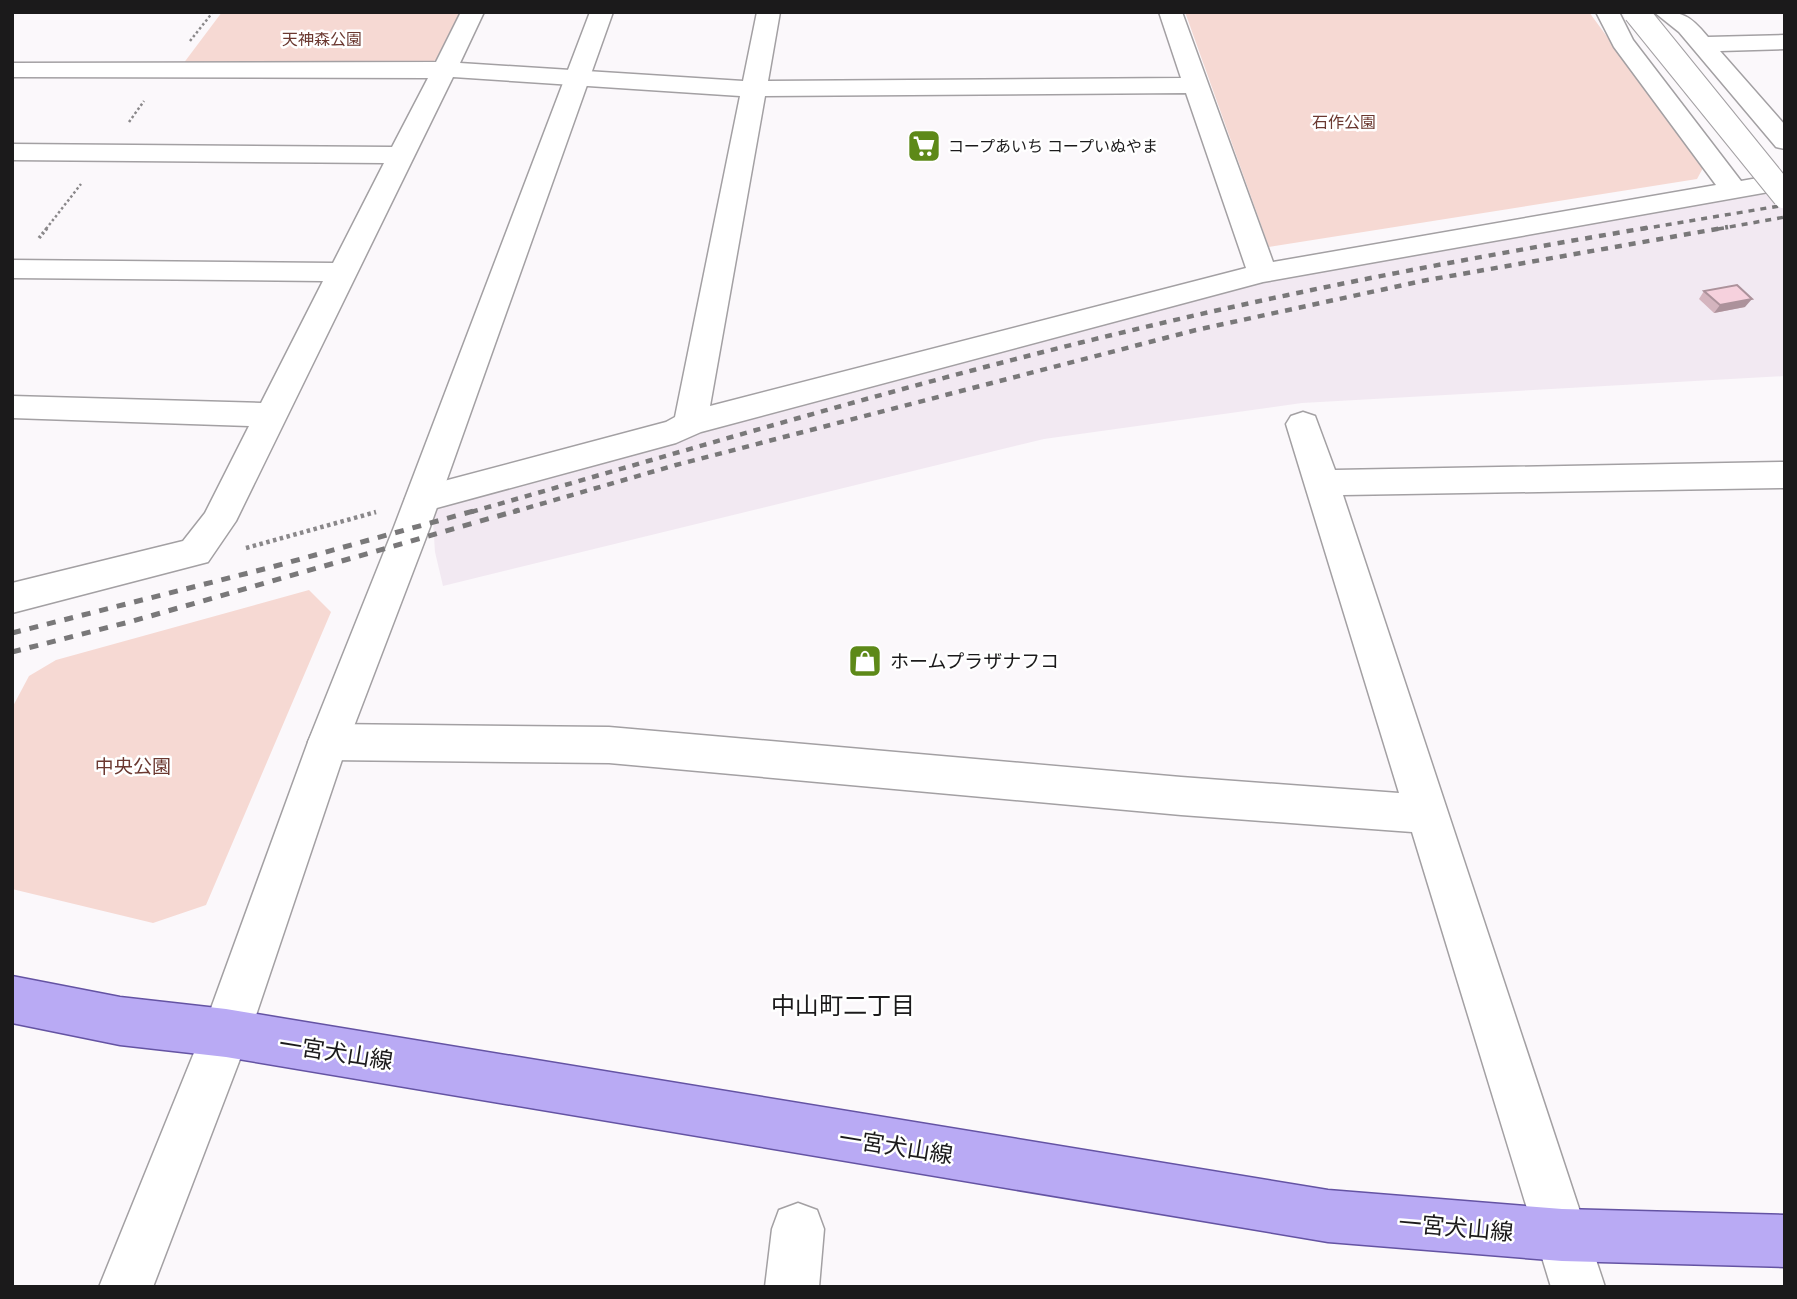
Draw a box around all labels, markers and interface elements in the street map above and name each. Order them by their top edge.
park label: 天神森公園 [282,30,362,49]
park label: 石作公園 [1312,113,1376,132]
supermarket icon: コープあいち コープいぬやま [905,127,943,165]
place label: コープあいち コープいぬやま [948,137,1158,156]
shop icon: ホームプラザナフコ [846,642,884,680]
place label: ホームプラザナフコ [890,650,1059,672]
park label: 中央公園 [95,755,171,777]
district label: 中山町二丁目 [771,991,915,1019]
street label: 一宮犬山線 [277,1030,395,1074]
street label: 一宮犬山線 [837,1124,955,1168]
street label: 一宮犬山線 [1398,1209,1514,1245]

